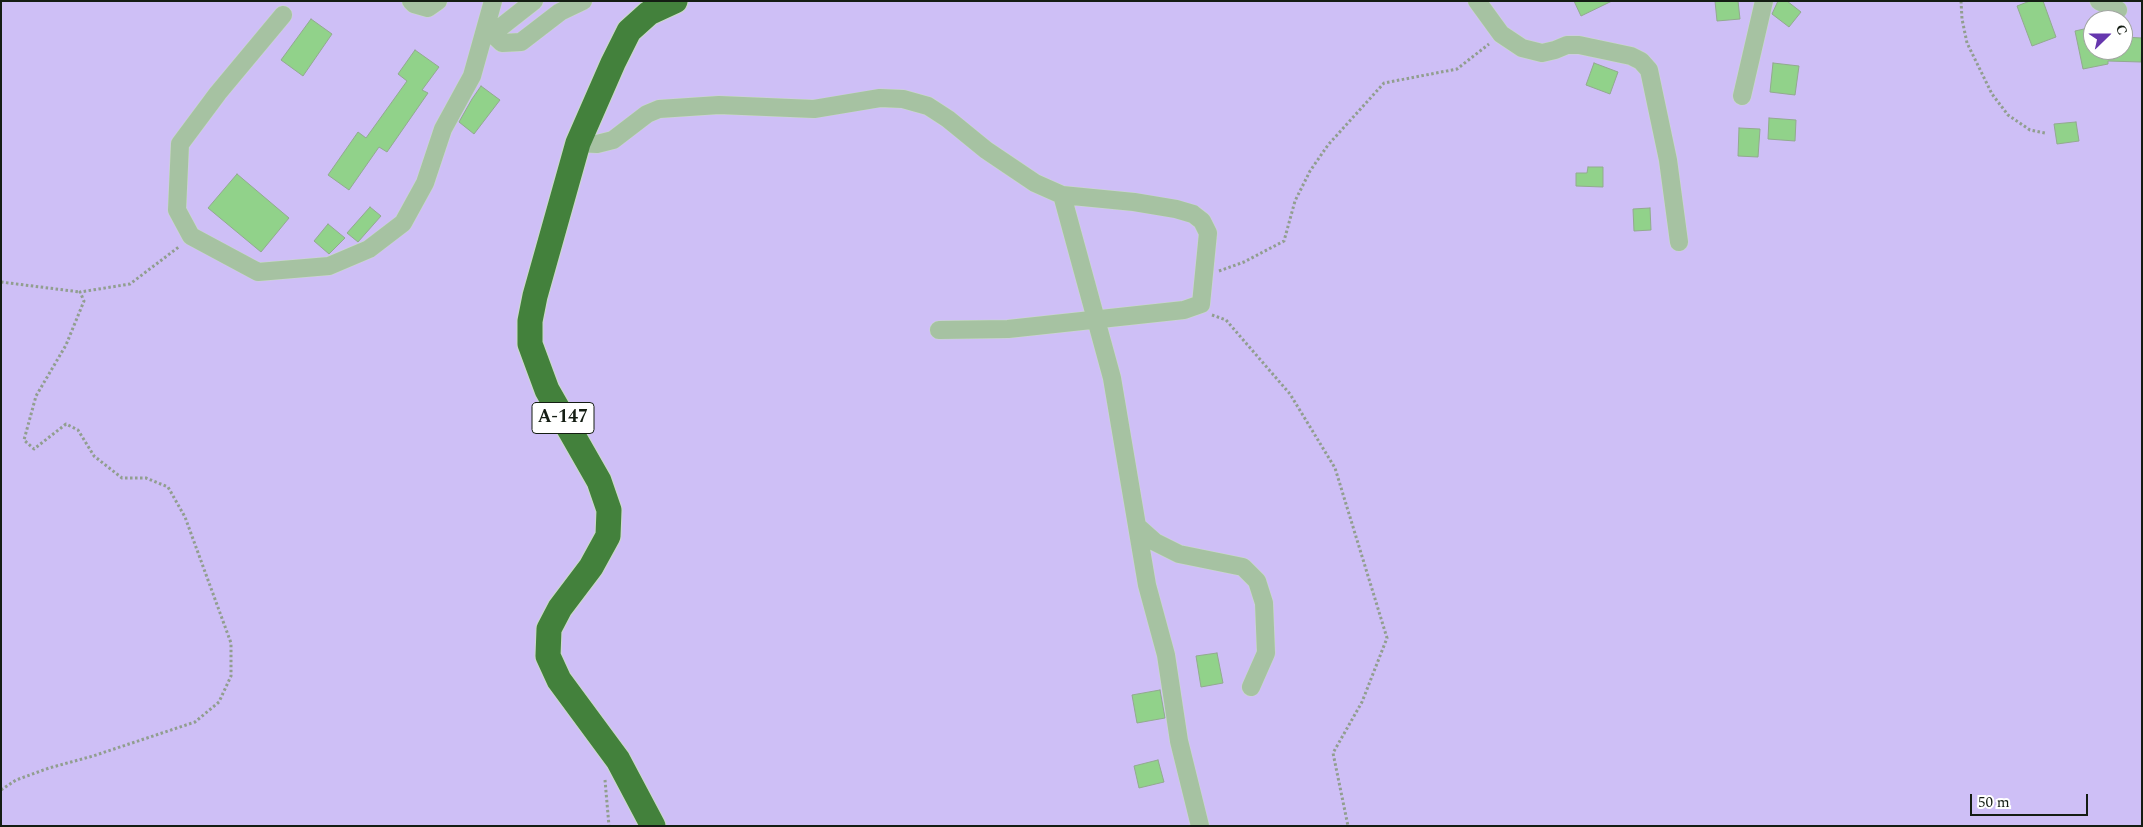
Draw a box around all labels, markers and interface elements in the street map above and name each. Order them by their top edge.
north arrow [2083,10,2133,60]
text: С [2110,21,2133,38]
road number: А-147 [532,402,594,433]
scale bar [1973,784,2090,816]
text: 50 m [1978,791,2010,814]

